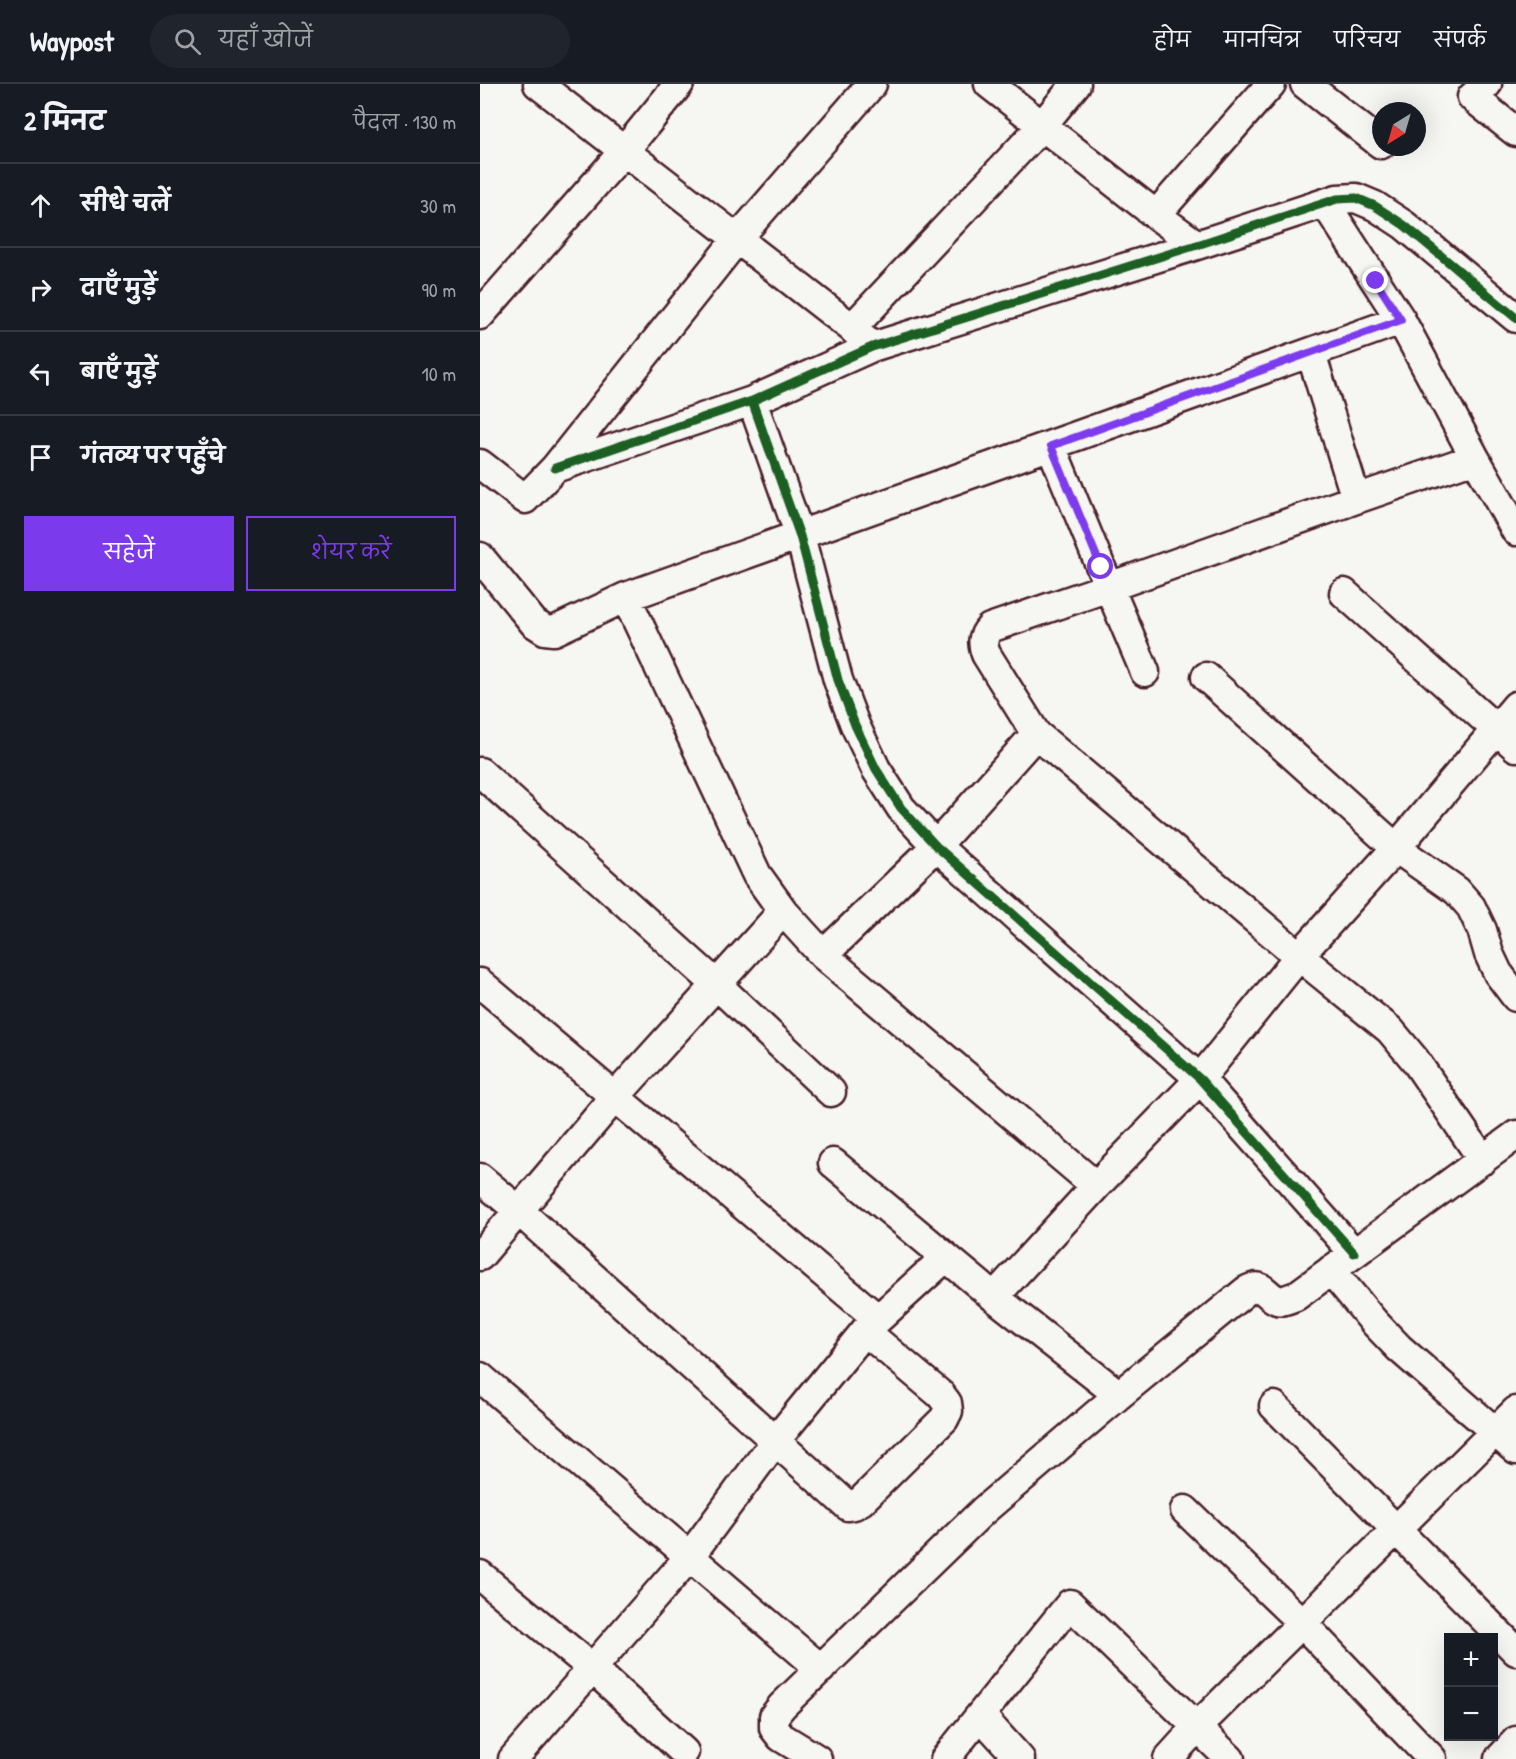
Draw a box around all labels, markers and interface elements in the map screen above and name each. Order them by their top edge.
search box [150,14,570,68]
text: Waypost [30,22,114,60]
text: यहाँ खोजें [219,24,313,54]
icon: search [171,25,204,58]
text: होम [1154,25,1191,54]
text: मानचित्र [1224,25,1301,54]
text: परिचय [1334,25,1400,54]
text: संपर्क [1433,25,1486,54]
north arrow [1372,102,1426,156]
text: 2 मिनट [24,103,105,138]
text: पैदल · 130 m [353,108,456,135]
text: सीधे चलें [81,188,171,218]
icon: ahead [24,189,57,222]
text: 30 m [420,192,456,219]
route end [1362,267,1388,293]
text: दाएँ मुड़ें [81,272,157,302]
icon: right [24,273,57,306]
text: 90 m [422,276,456,303]
text: बाएँ मुड़ें [81,356,158,386]
icon: left [24,357,57,390]
text: 10 m [422,360,456,387]
text: गंतव्य पर पहुँचे [81,440,225,470]
icon: arrive [24,441,57,474]
button: सहेजें [24,516,234,591]
button: शेयर करें [246,516,456,591]
route start [1087,553,1113,579]
map controls [1444,1633,1498,1741]
button: + [1444,1633,1498,1687]
button: − [1444,1687,1498,1741]

